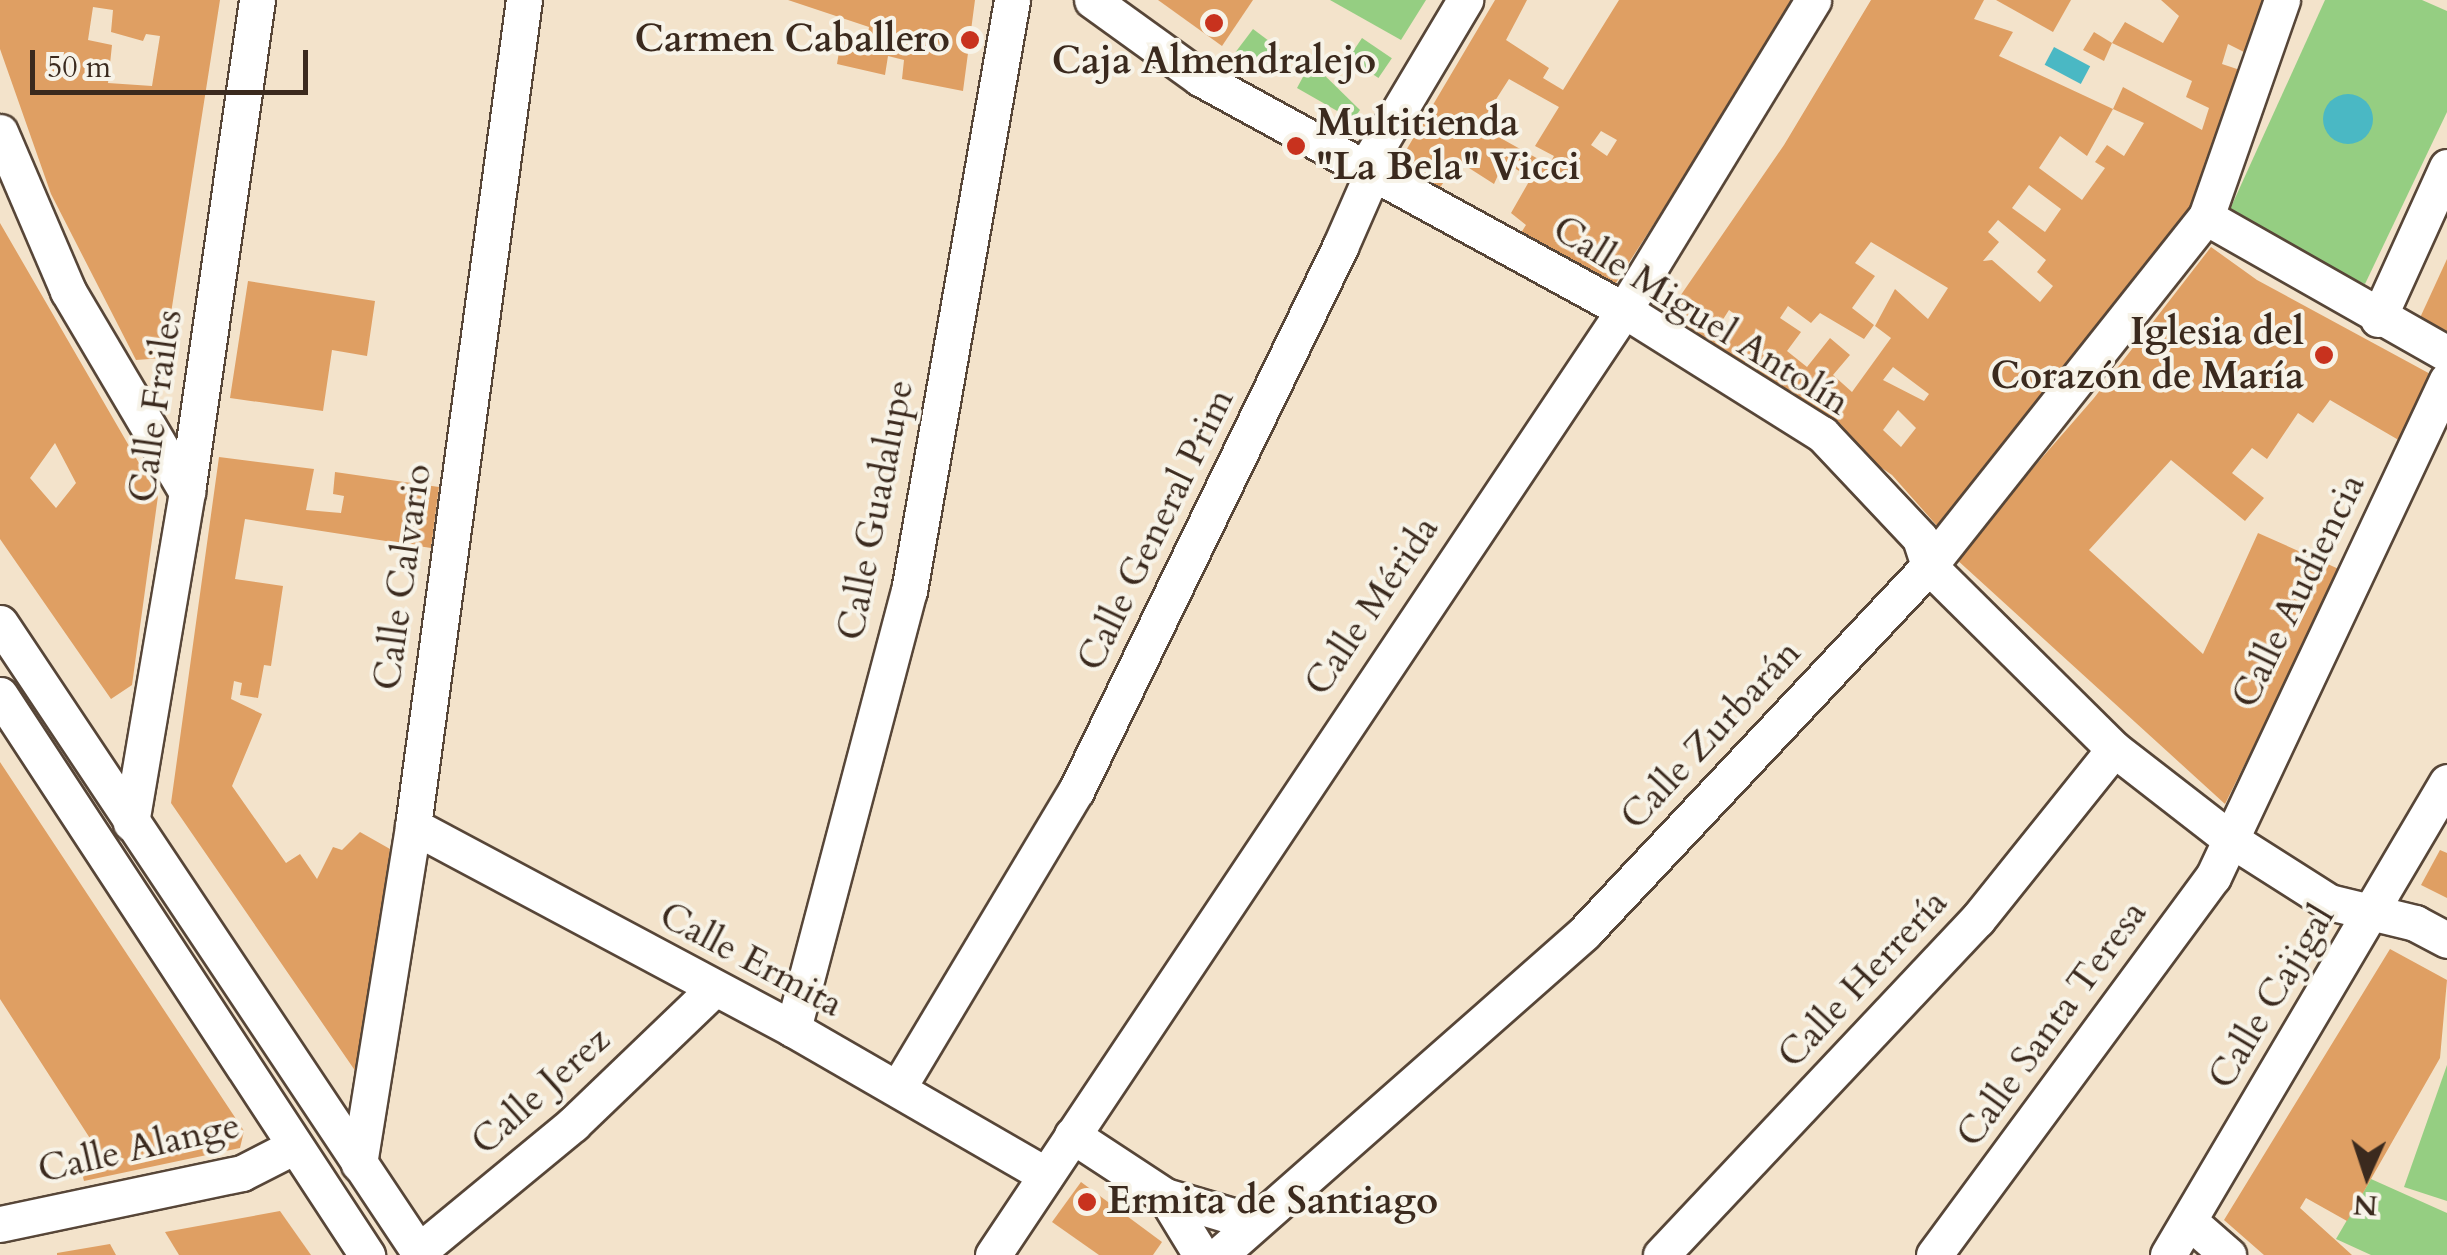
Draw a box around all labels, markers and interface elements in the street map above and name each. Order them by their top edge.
marker: Caja Almendralejo [1203,12,1225,34]
place label: Carmen Caballero [634,17,950,63]
marker: Carmen Caballero [959,29,981,51]
scale bar [35,30,312,92]
place label: Caja Almendralejo [1052,39,1376,85]
text: 50 m [47,47,111,88]
place label: Multitienda "La Bela" Vicci [1316,101,1580,190]
marker: Multitienda "La Bela" Vicci [1285,135,1307,157]
street label: Calle Miguel Antolín [1544,206,1858,426]
street label: Calle Frailes [120,307,192,505]
place label: Iglesia del Corazón de María [1991,310,2304,399]
marker: Iglesia del Corazón de María [2313,344,2335,366]
street label: Calle Guadalupe [828,376,924,644]
street label: Calle General Prim [1068,382,1244,678]
street label: Calle Calvario [365,461,441,693]
street label: Calle Audiencia [2223,467,2375,715]
street label: Calle Mérida [1295,508,1449,704]
street label: Calle Zurbarán [1612,631,1810,839]
street label: Calle Herrería [1769,880,1957,1078]
street label: Calle Santa Teresa [1947,892,2157,1156]
street label: Calle Ermita [652,893,850,1027]
street label: Calle Cajigal [2199,897,2345,1097]
street label: Calle Jerez [462,1017,620,1165]
street label: Calle Alange [34,1103,244,1193]
north arrow [2317,1125,2417,1225]
place label: Ermita de Santiago [1107,1179,1438,1225]
text: N [2352,1185,2379,1225]
marker: Ermita de Santiago [1076,1191,1098,1213]

